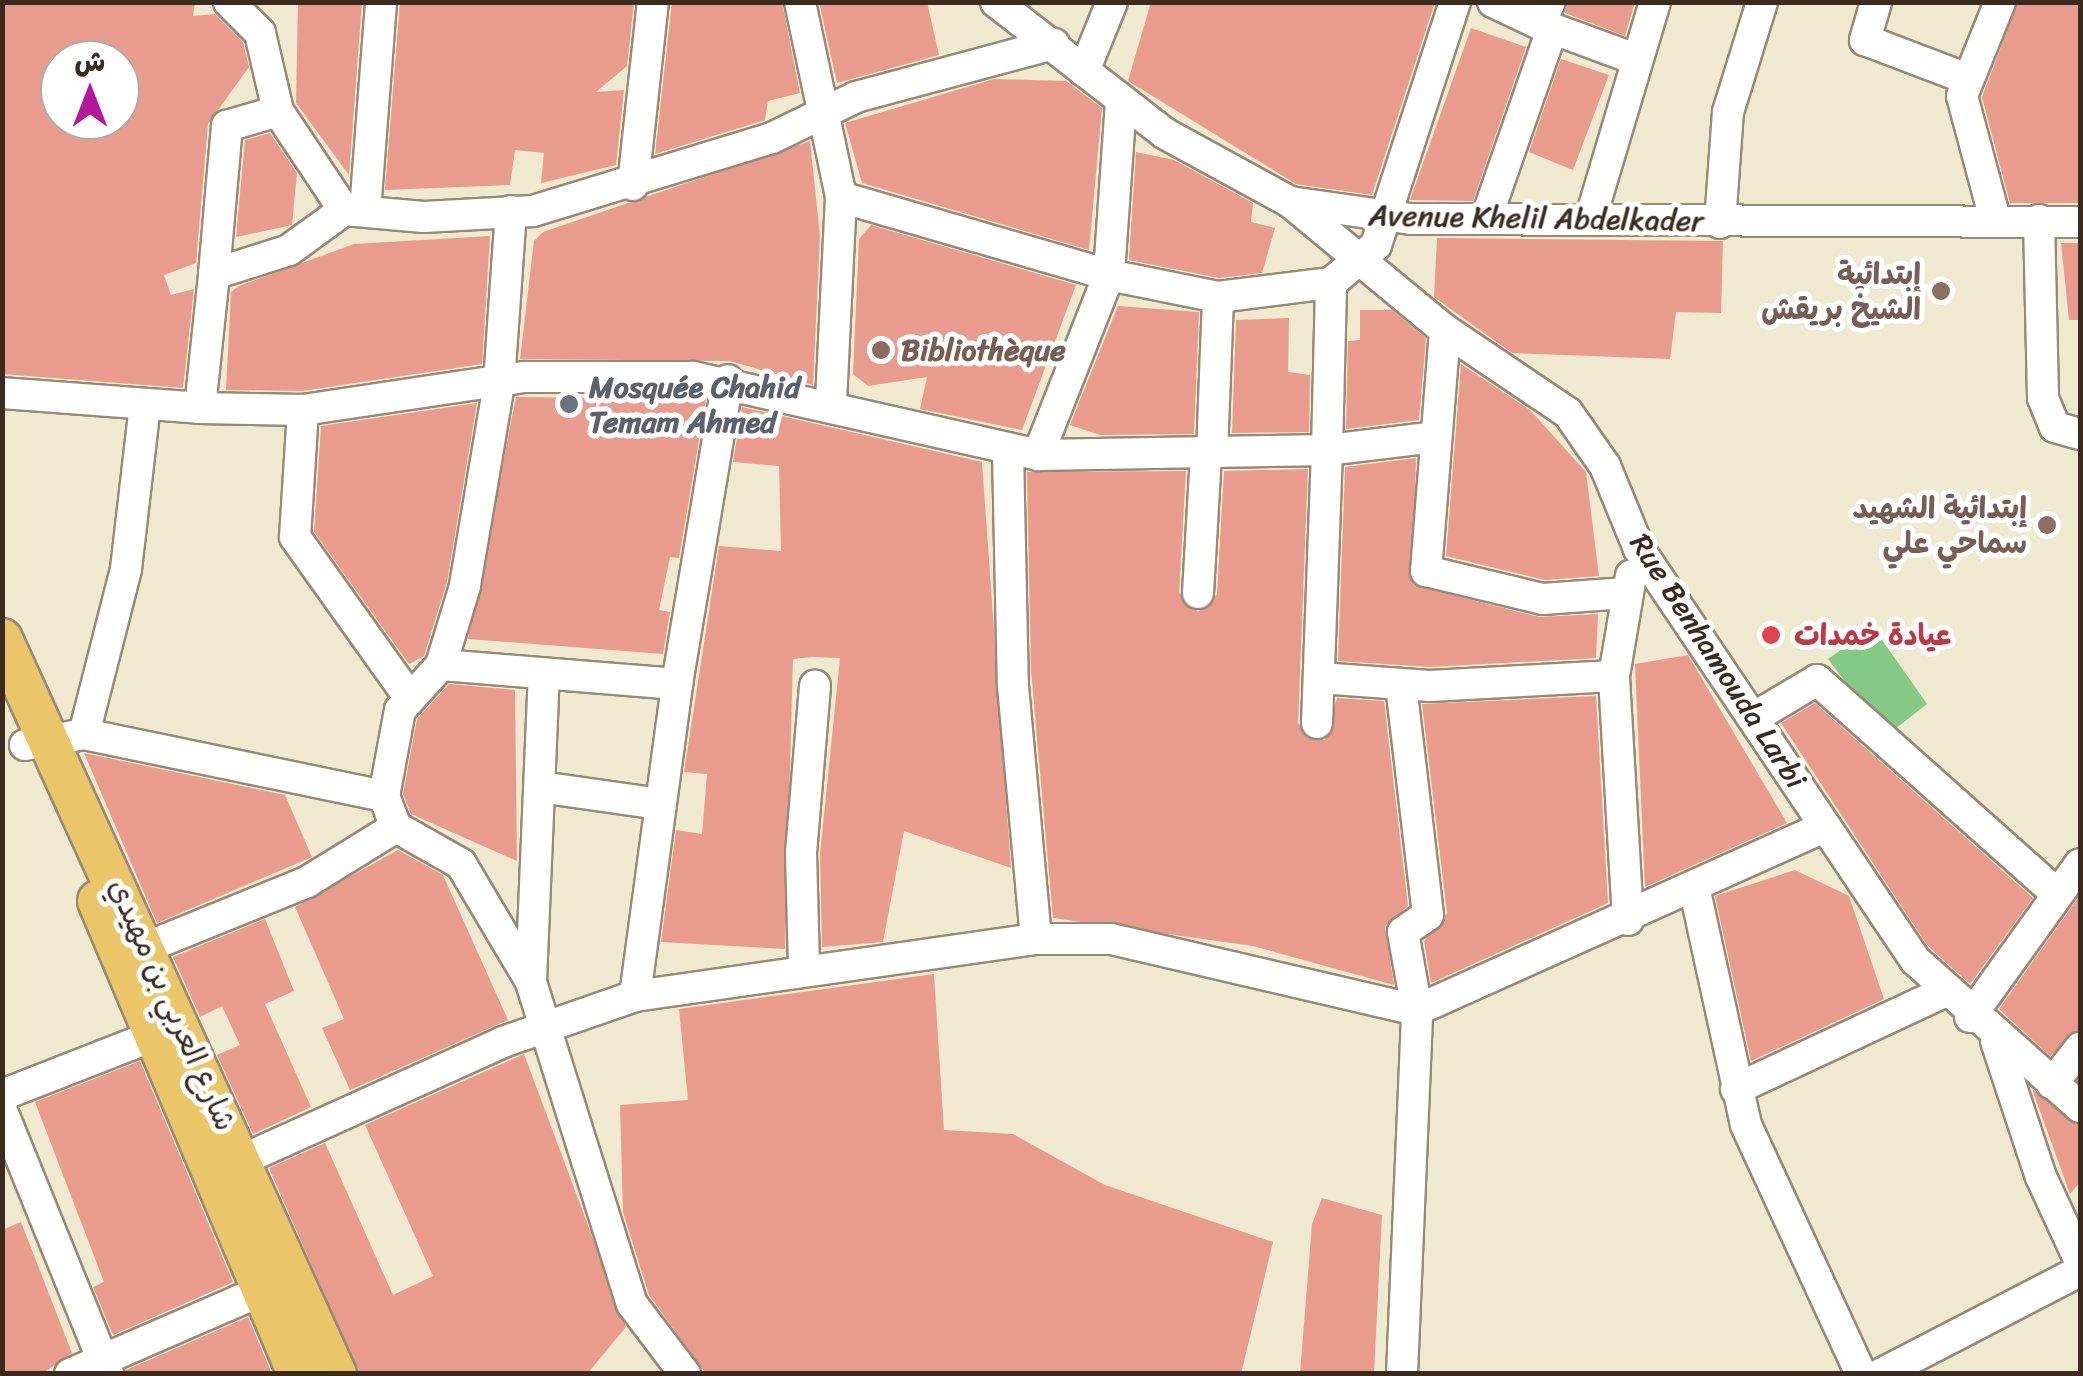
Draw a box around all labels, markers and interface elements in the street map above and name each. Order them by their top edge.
text: ش [75,37,105,86]
north arrow [40,40,140,140]
street label: Avenue Khelil Abdelkader [1368,197,1704,239]
place label: إبتدائية الشيخ بريقش [1761,256,1921,326]
marker: إبتدائية الشيخ بريقش [1930,280,1952,302]
place label: Bibliothèque [901,332,1066,368]
marker: Bibliothèque [870,339,892,361]
place label: Mosquée Chahid Temam Ahmed [589,369,800,440]
marker: Mosquée Chahid Temam Ahmed [558,393,580,415]
place label: إبتدائية الشهيد سماحي علي [1852,490,2027,560]
marker: إبتدائية الشهيد سماحي علي [2036,514,2058,536]
street label: Rue Benhamouda Larbi [1622,527,1814,795]
place label: عيادة خمدات [1794,617,1951,653]
marker: عيادة خمدات [1758,622,1784,648]
street label: شارع العربي بن مهيدي [100,874,244,1136]

